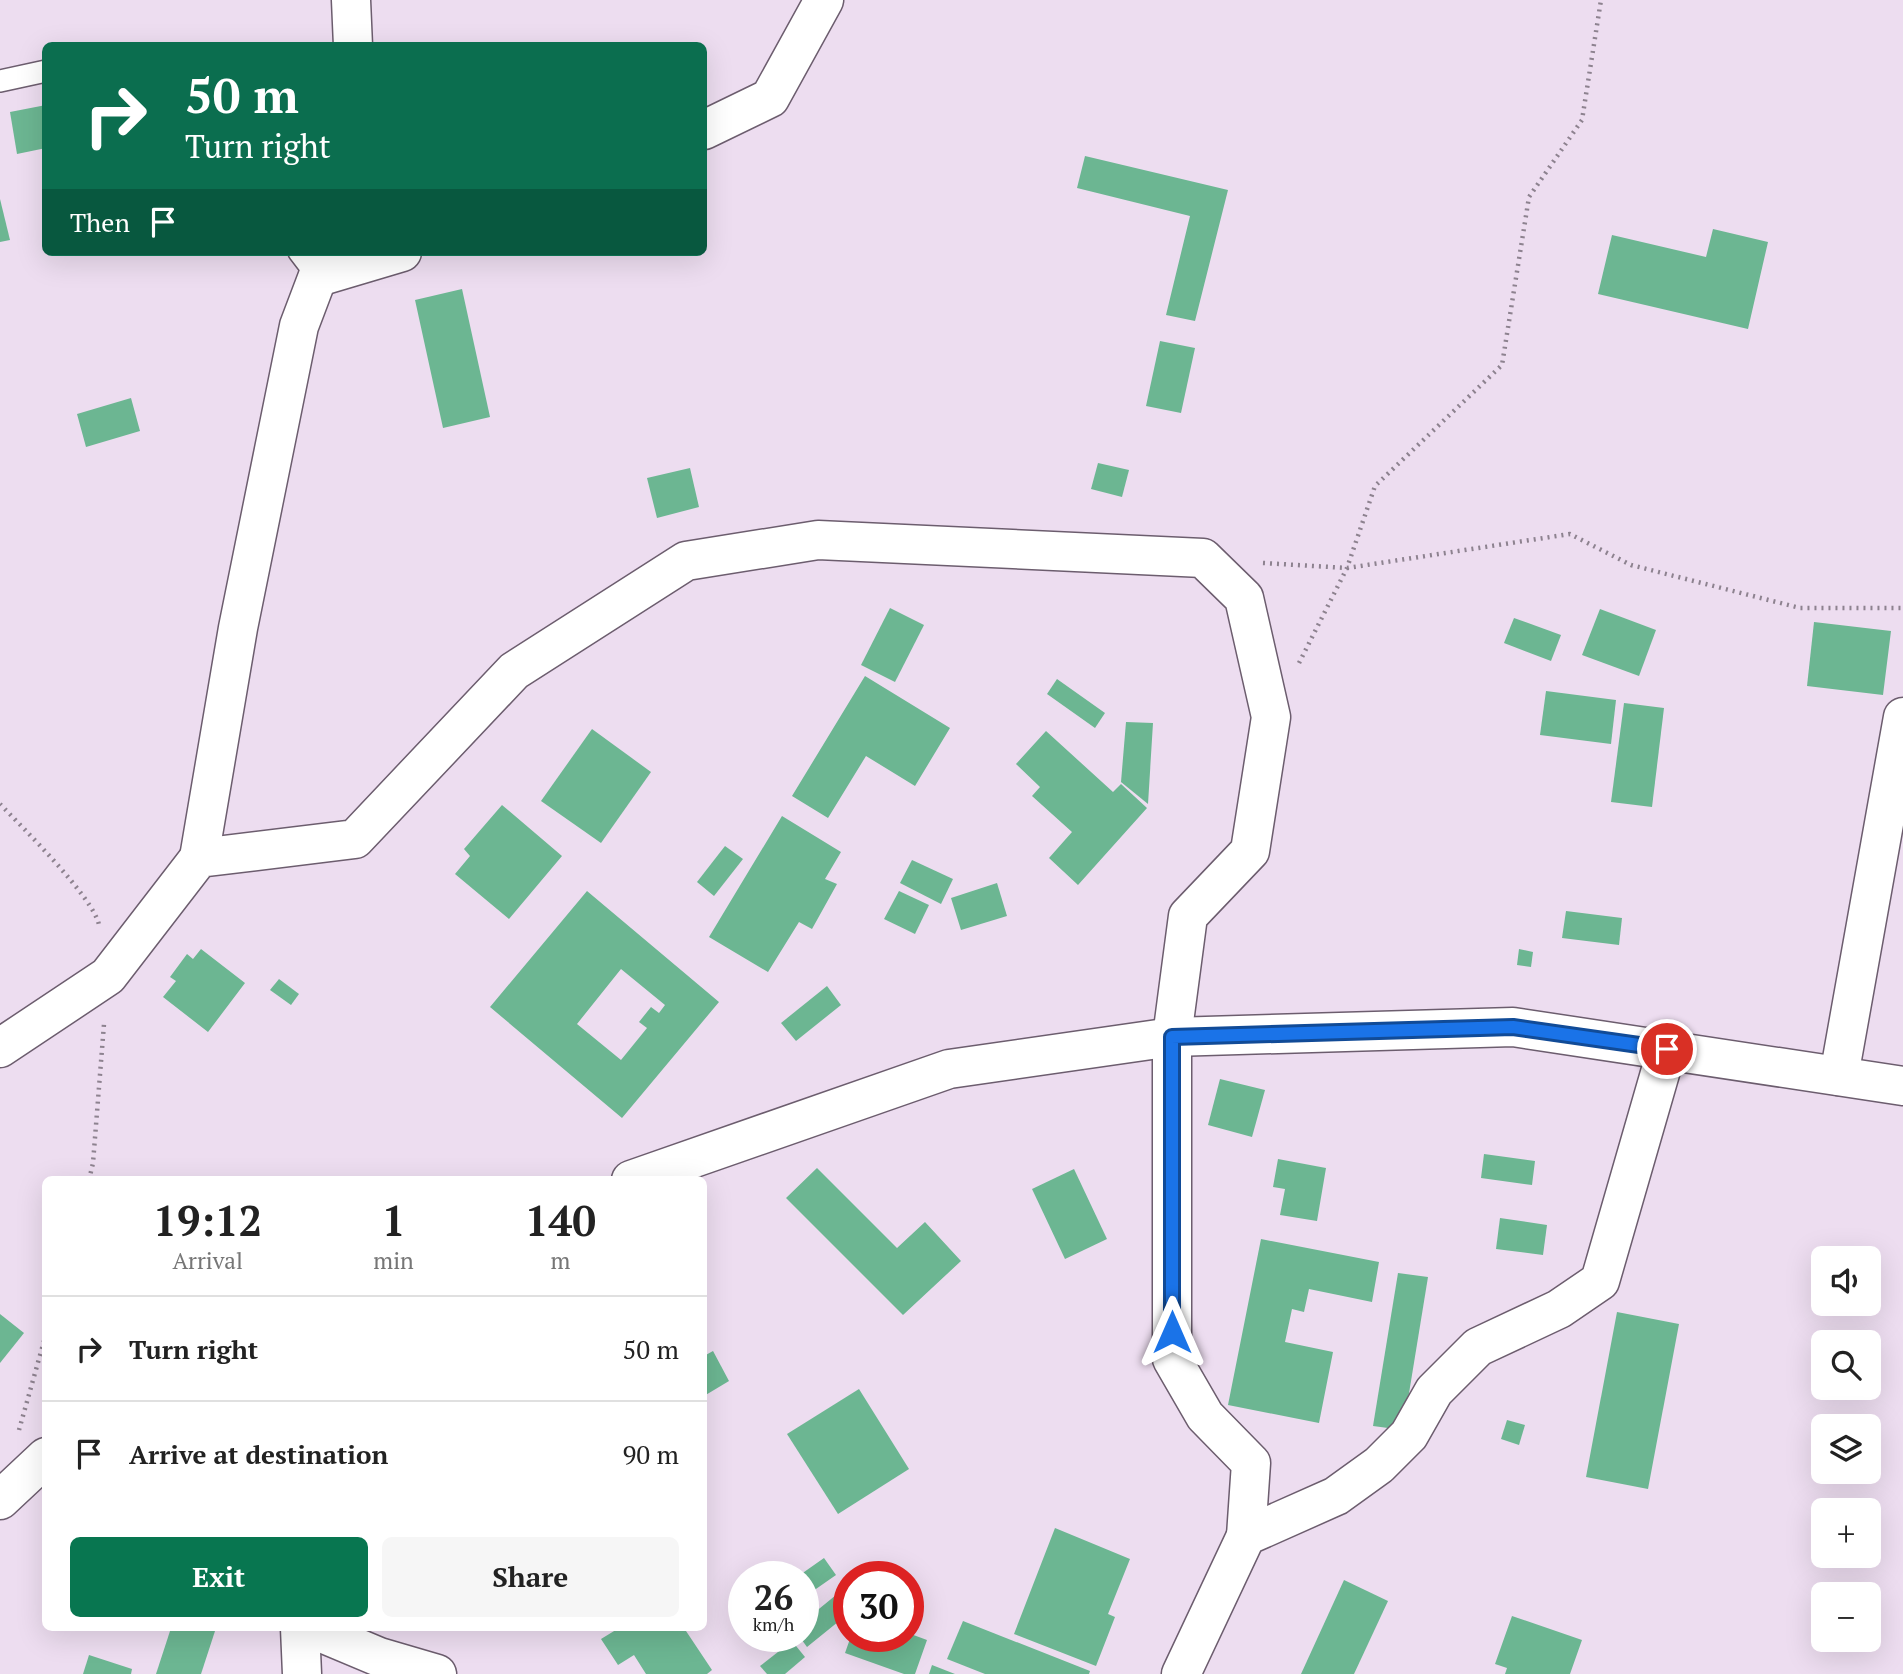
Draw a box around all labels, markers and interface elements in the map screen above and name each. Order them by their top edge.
text: 50 m [185,62,299,127]
icon: right [70,70,161,161]
text: Turn right [185,125,331,167]
icon: arrive [144,203,182,241]
text: Then [70,205,130,239]
pin [1637,1019,1697,1079]
icon: arrive [1648,1030,1686,1068]
text: 19:12 [153,1192,262,1248]
text: 1 [382,1192,405,1248]
text: 140 [525,1192,596,1248]
text: Arrival [172,1245,243,1276]
text: min [373,1245,414,1276]
text: m [550,1245,570,1276]
map controls [1811,1246,1881,1652]
button: sound [1811,1246,1881,1316]
position arrow [1135,1295,1209,1369]
icon: right [70,1330,108,1368]
button: search [1811,1330,1881,1400]
text: Turn right [129,1332,258,1366]
text: 50 m [623,1332,679,1366]
button: layers [1811,1414,1881,1484]
icon: arrive [70,1435,108,1473]
text: Arrive at destination [129,1437,388,1471]
text: 90 m [623,1437,679,1471]
button: + [1811,1498,1881,1568]
button: Exit [70,1537,368,1617]
button: Share [382,1537,679,1617]
speed limit sign: 30 [833,1561,924,1652]
text: 26 [754,1574,793,1620]
button: − [1811,1582,1881,1652]
text: km/h [753,1612,794,1636]

